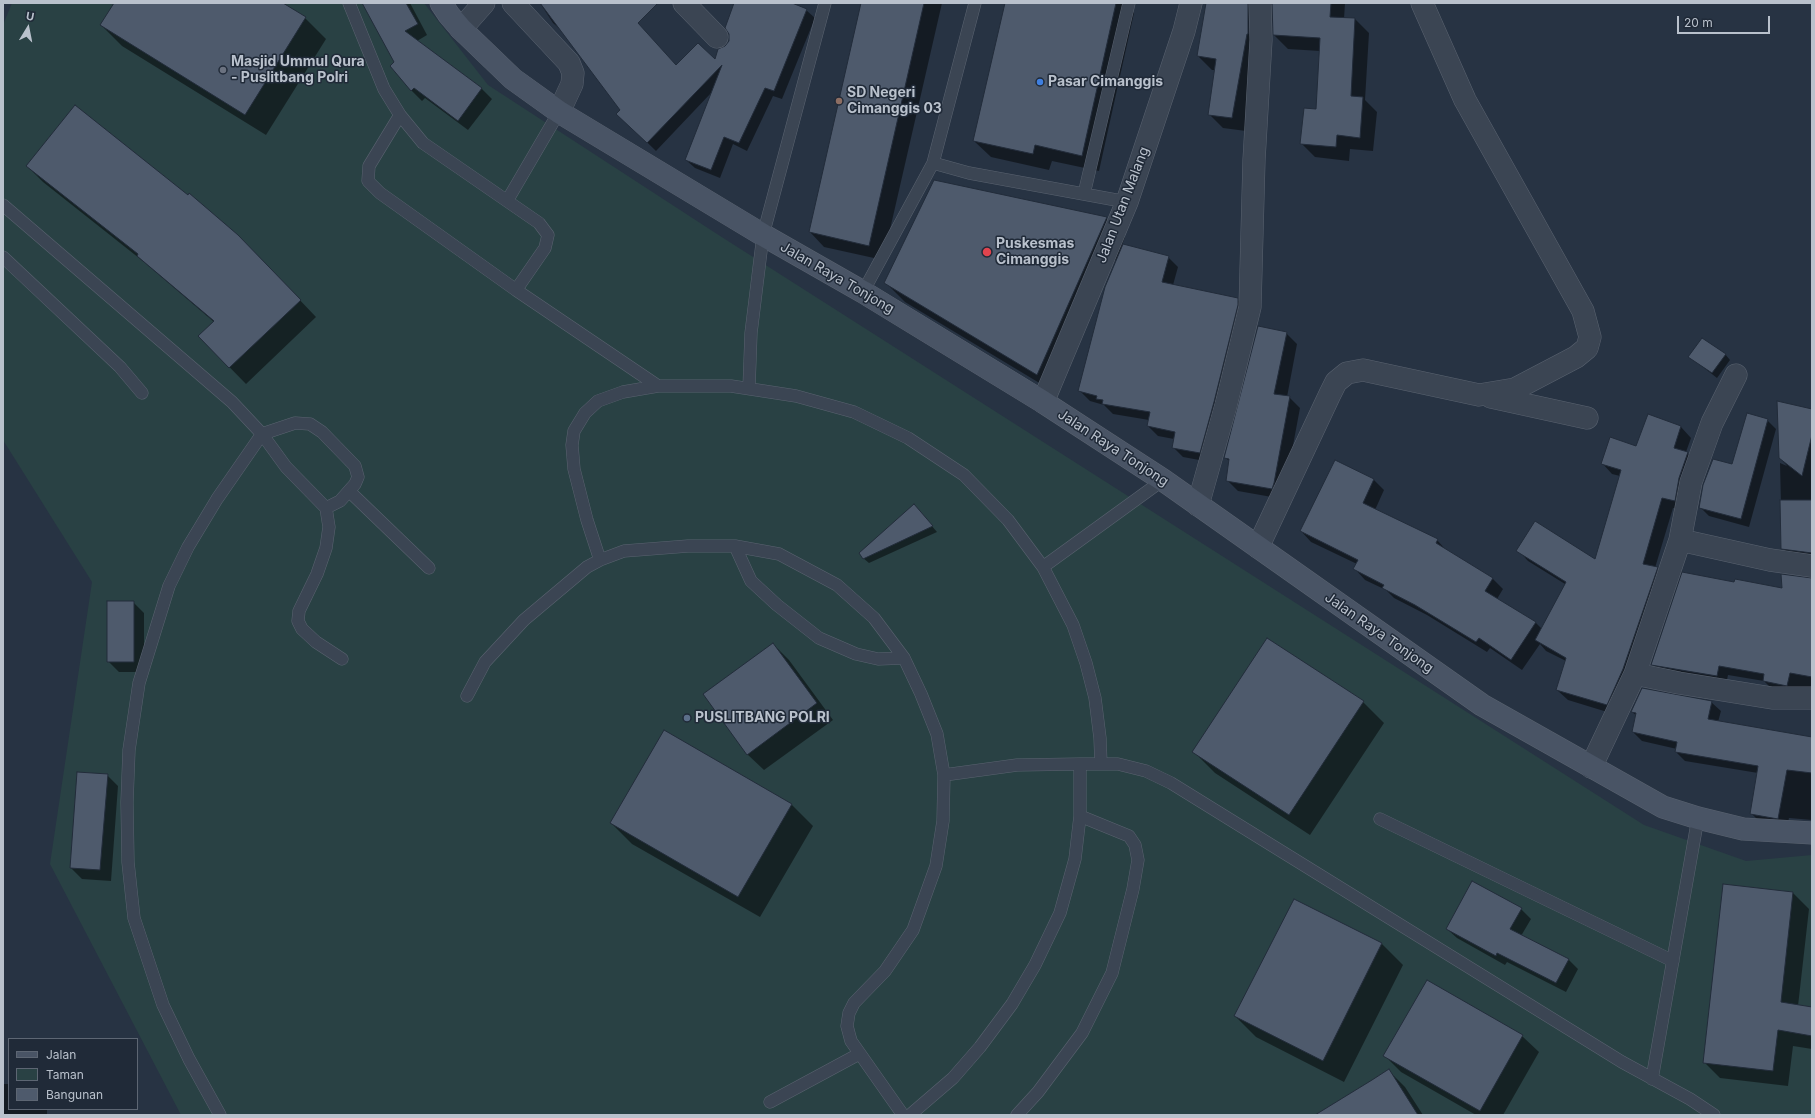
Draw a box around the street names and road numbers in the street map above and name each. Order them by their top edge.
street label: Jalan Utan Malang [1093,145,1153,265]
street label: Jalan Raya Tonjong [777,239,897,317]
street label: Jalan Raya Tonjong [1054,406,1172,490]
street label: Jalan Raya Tonjong [1321,589,1437,677]

